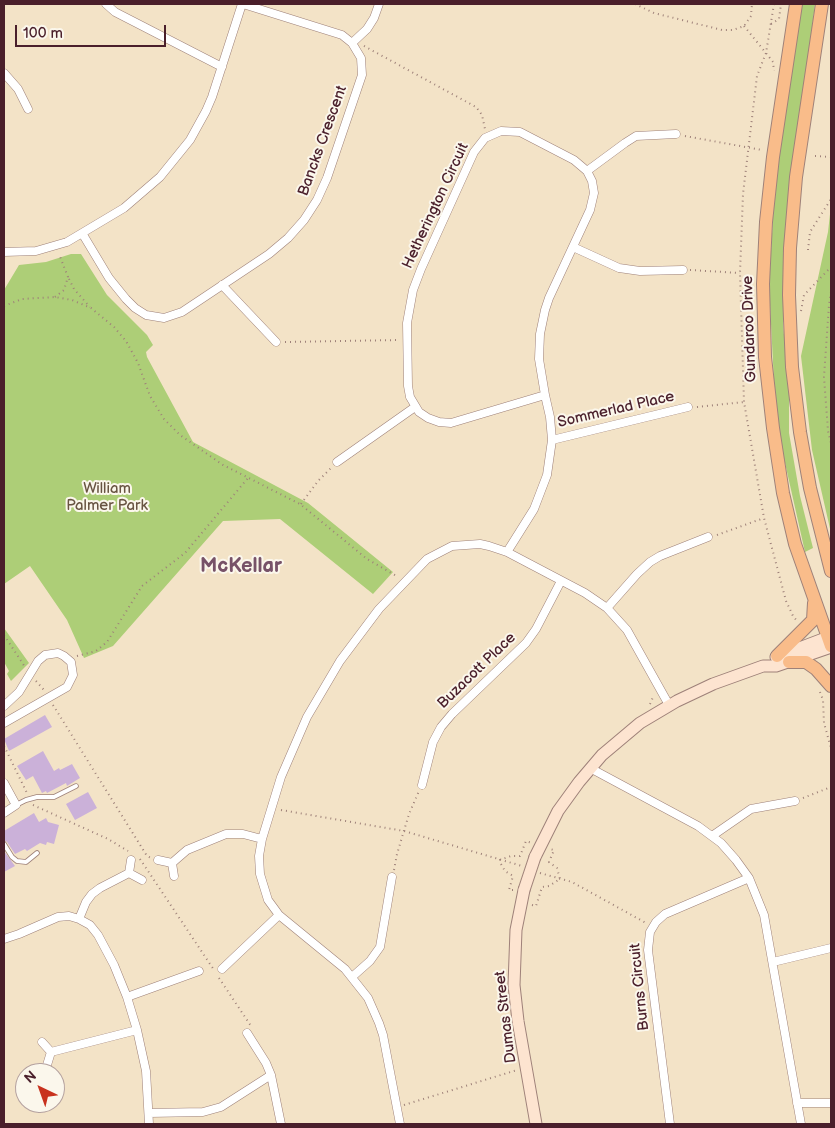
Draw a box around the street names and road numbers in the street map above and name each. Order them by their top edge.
street label: Bancks Crescent [295,83,351,199]
street label: Hetherington Circuit [399,140,473,272]
street label: Gundaroo Drive [739,275,761,383]
street label: Sommerlad Place [556,388,676,432]
street label: Buzacott Place [434,629,520,713]
street label: Burns Circuit [626,942,654,1032]
street label: Dumas Street [491,970,521,1064]

